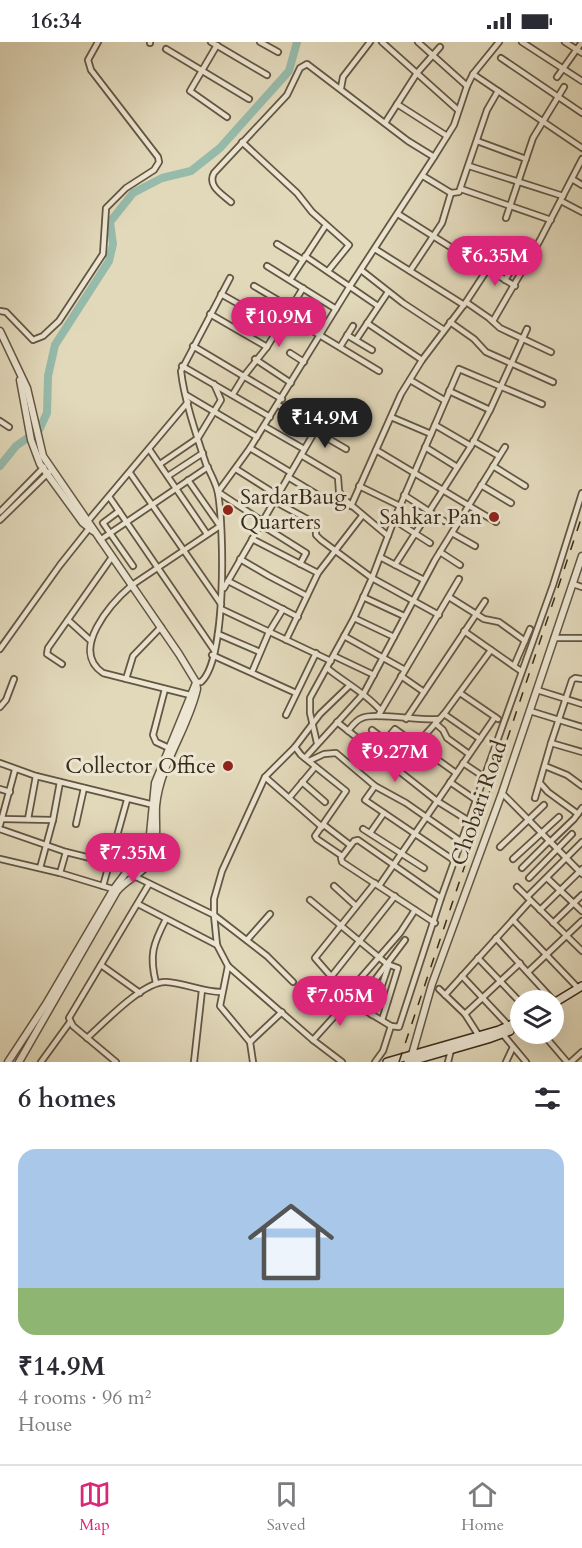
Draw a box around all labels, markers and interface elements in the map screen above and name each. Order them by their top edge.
text: 16:34 [30,6,81,36]
pin: ₹6.35M [446,236,544,287]
text: ₹6.35M [461,242,529,269]
pin: ₹10.9M [230,297,328,348]
text: ₹10.9M [245,303,313,330]
pin: ₹14.9M [276,398,374,449]
text: ₹14.9M [291,404,359,431]
place label: SardarBaug Quarters [240,482,347,537]
place label: Sahkar Pan [379,502,482,532]
marker: SardarBaug Quarters [221,503,235,517]
marker: Sahkar Pan [487,510,501,524]
pin: ₹9.27M [346,732,444,783]
street label: Chobari Road [444,736,515,870]
text: ₹9.27M [361,738,429,765]
place label: Collector Office [65,751,216,781]
marker: Collector Office [221,759,235,773]
pin: ₹7.35M [84,833,182,884]
text: ₹7.35M [99,839,167,866]
pin: ₹7.05M [291,976,389,1027]
text: ₹7.05M [306,982,374,1009]
map controls [510,990,564,1044]
button: layers [510,990,564,1044]
text: 6 homes [18,1081,116,1116]
icon: filters [531,1082,564,1115]
icon: home [237,1188,345,1296]
text: ₹14.9M [18,1349,106,1384]
text: 4 rooms · 96 m² [18,1384,151,1411]
text: House [18,1411,72,1438]
tab: Map [78,1478,111,1536]
tab: Saved [267,1478,305,1536]
tab: Home [461,1478,504,1536]

